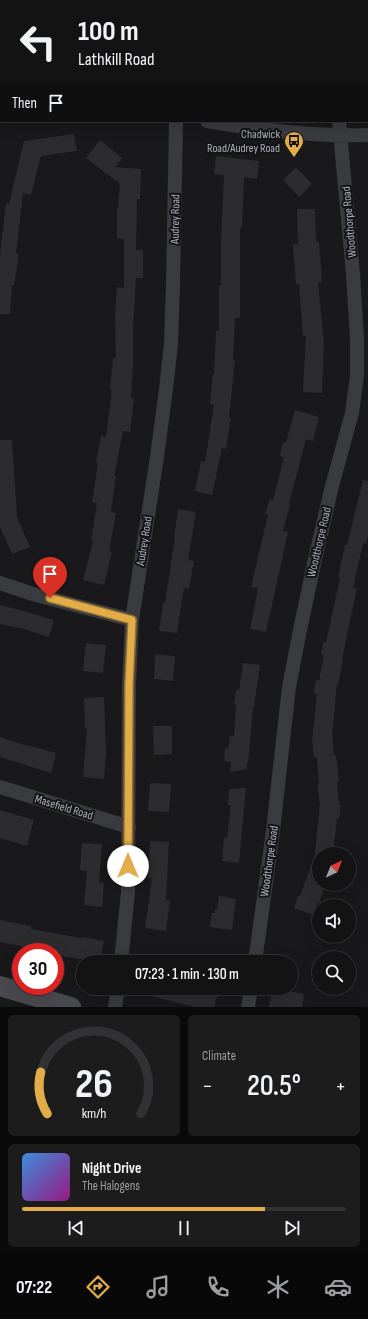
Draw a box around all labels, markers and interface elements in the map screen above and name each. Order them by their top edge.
text: 100 m [78,15,139,48]
icon: left [12,16,64,68]
text: Lathkill Road [78,49,155,70]
icon: arrive [45,92,67,114]
text: Then [12,94,37,113]
place label: Chadwick Road/Audrey Road [207,127,280,156]
bus stop icon: Chadwick Road/Audrey Road [283,130,305,158]
street label: Woodthorpe Road [339,186,360,258]
street label: Audrey Road [168,194,183,245]
street label: Woodthorpe Road [304,506,335,579]
street label: Audrey Road [133,515,156,568]
pin [33,557,67,598]
icon: arrive [39,563,61,585]
street label: Masefield Road [33,792,95,823]
street label: Woodthorpe Road [257,825,282,898]
position arrow [107,845,149,887]
north arrow [312,847,356,891]
map controls [312,847,356,995]
button: sound [312,899,356,943]
speed limit sign: 30 [12,943,64,995]
button: search [312,951,356,995]
text: 07:23 · 1 min · 130 m [135,965,239,984]
text: Climate [202,1048,236,1064]
text: 26 [75,1059,113,1108]
text: 20.5° [247,1068,301,1104]
text: − [202,1073,213,1100]
text: + [335,1073,346,1100]
text: km/h [82,1104,106,1121]
text: Night Drive [82,1159,141,1178]
text: The Halogens [82,1178,140,1194]
icon: previous [65,1217,87,1239]
icon: pause [173,1217,195,1239]
icon: next [281,1217,303,1239]
icon: directions [84,1273,112,1301]
icon: music [144,1273,172,1301]
icon: phone [204,1273,232,1301]
icon: climate [264,1273,292,1301]
icon: car [324,1273,352,1301]
text: 07:22 [16,1277,52,1298]

